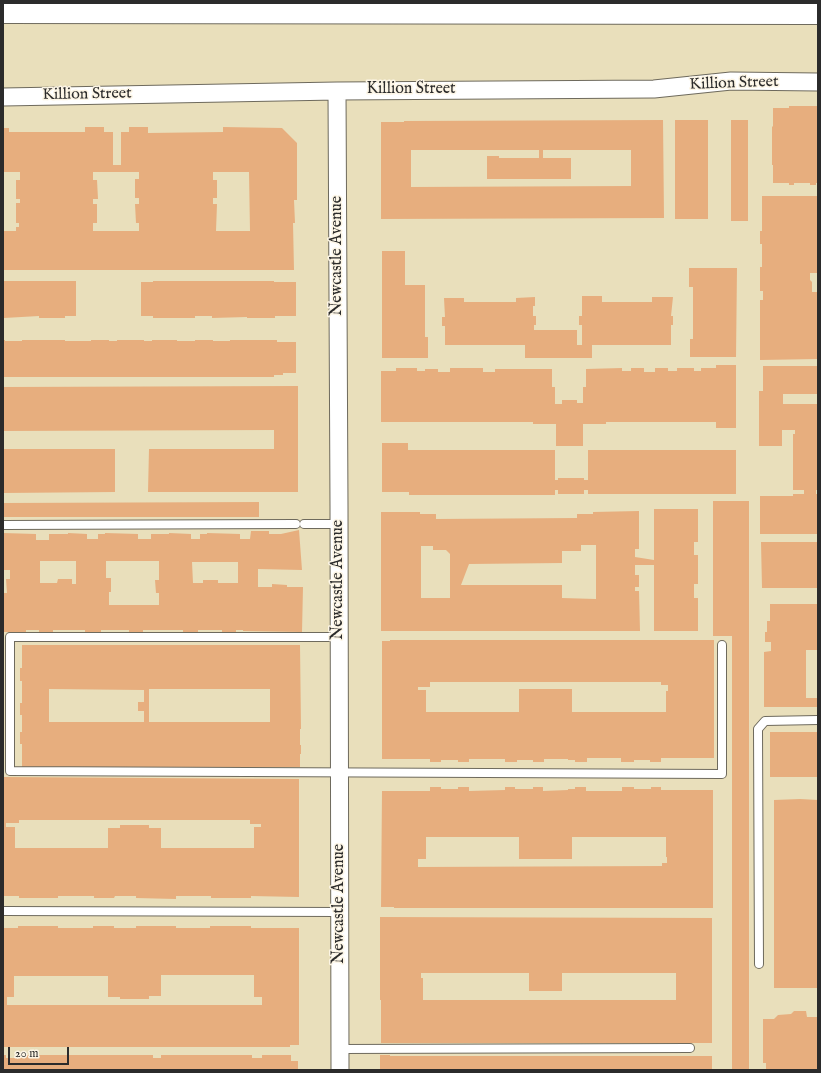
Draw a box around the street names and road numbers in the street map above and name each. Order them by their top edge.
street label: Killion Street [689,73,779,95]
street label: Killion Street [366,80,456,100]
street label: Killion Street [42,85,132,105]
street label: Newcastle Avenue [328,196,348,316]
street label: Newcastle Avenue [329,520,349,640]
street label: Newcastle Avenue [330,844,350,964]

